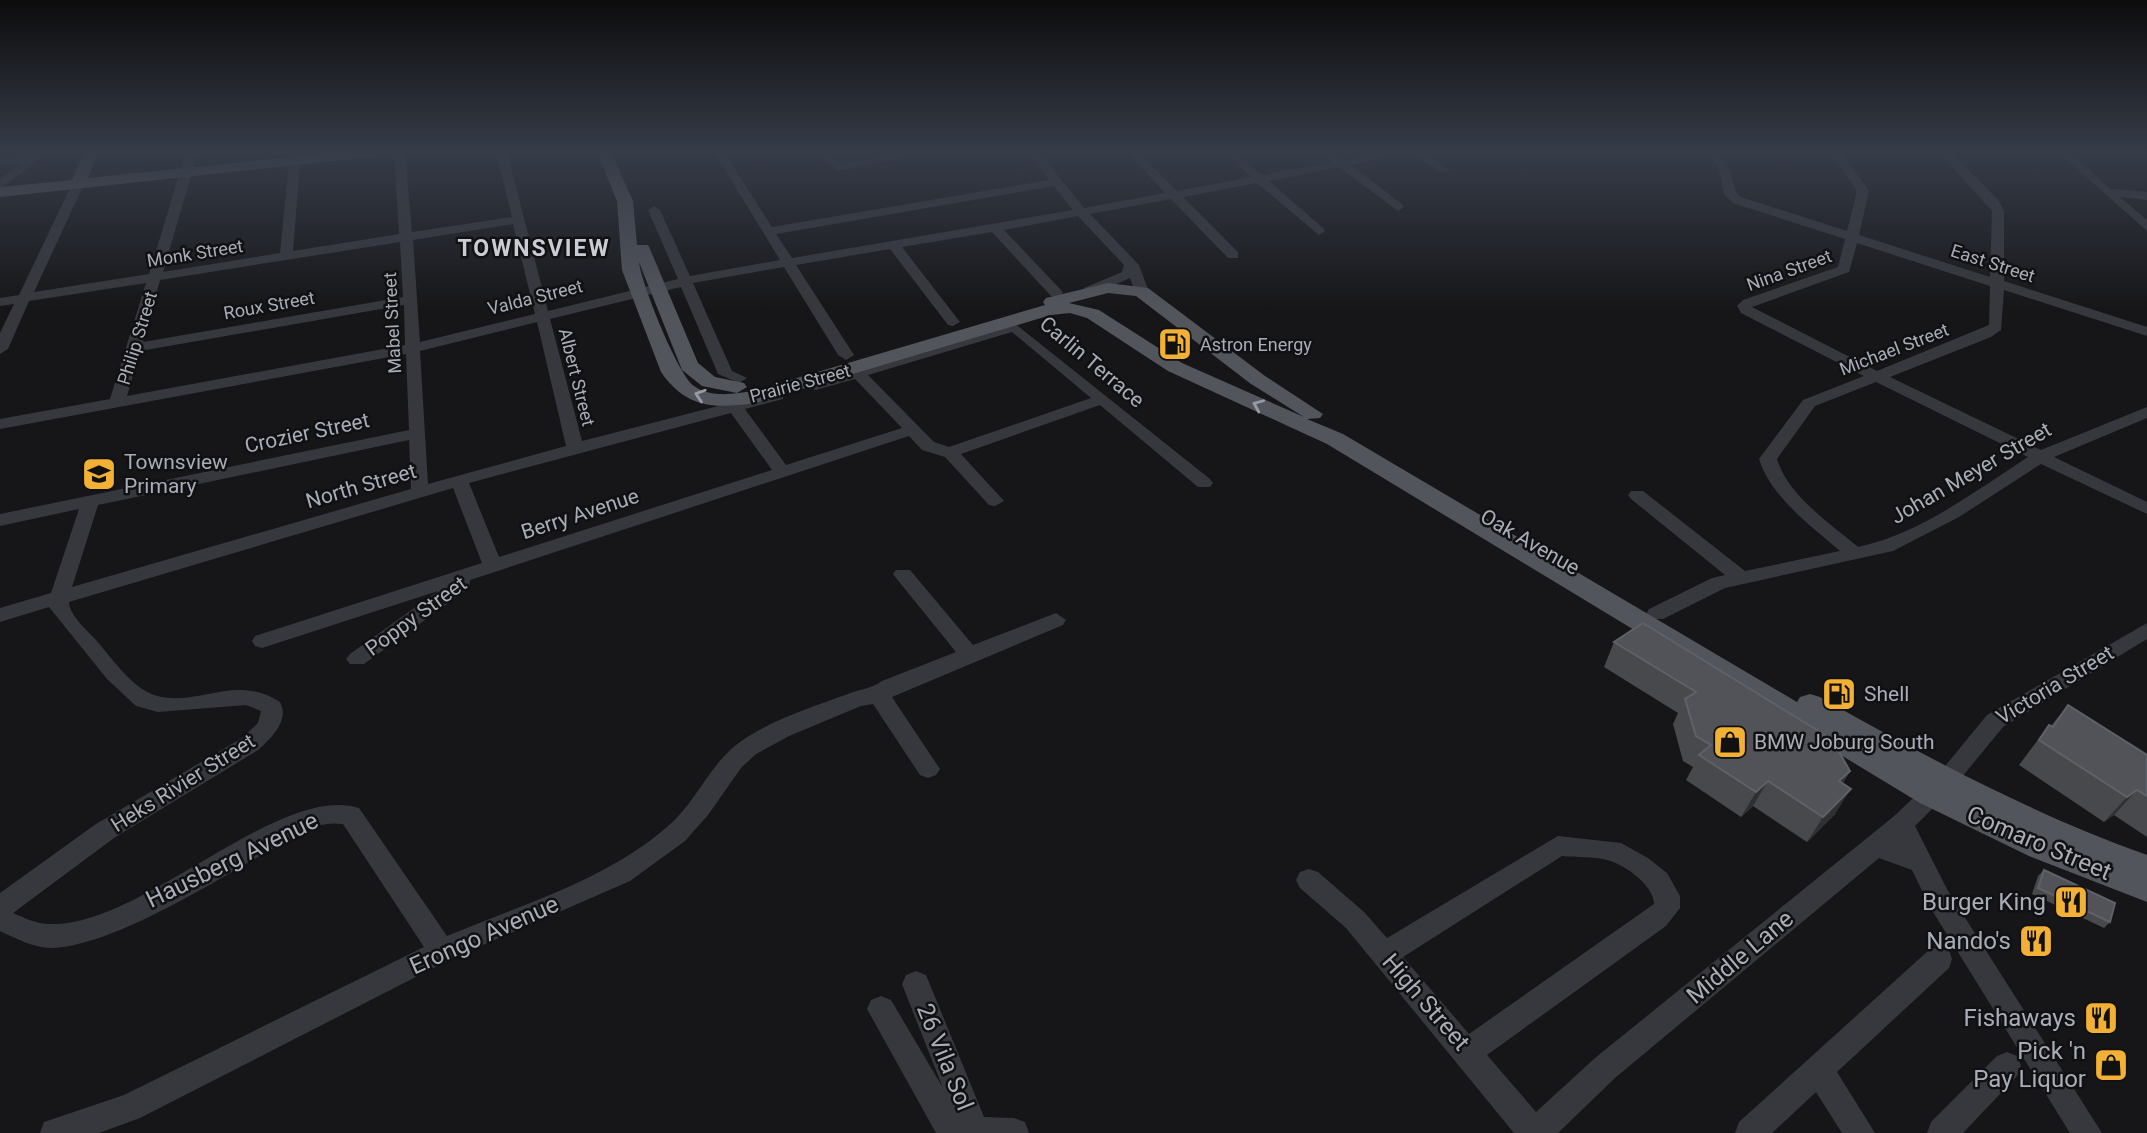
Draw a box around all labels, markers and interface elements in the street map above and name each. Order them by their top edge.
street label: Monk Street [145,235,245,271]
district label: TOWNSVIEW [457,235,611,262]
street label: East Street [1948,240,2038,286]
street label: Nina Street [1744,245,1834,295]
street label: Mabel Street [379,272,405,374]
street label: Valda Street [485,275,585,319]
street label: Roux Street [222,287,316,323]
street label: Philip Street [113,289,161,387]
street label: Carlin Terrace [1035,311,1149,413]
street label: Michael Street [1837,319,1952,379]
fuel station icon: Astron Energy [1156,325,1194,363]
street label: Albert Street [555,326,599,428]
place label: Astron Energy [1200,334,1312,355]
street label: Prairie Street [747,359,853,407]
one-way arrow [694,389,706,404]
one-way arrow [1253,399,1265,413]
street label: Crozier Street [242,408,372,458]
street label: Johan Meyer Street [1886,417,2056,529]
place label: Townsview Primary [124,450,228,498]
school or university icon: Townsview Primary [80,455,118,493]
street label: North Street [303,459,419,513]
street label: Berry Avenue [518,484,642,544]
street label: Oak Avenue [1476,504,1584,580]
street label: Poppy Street [361,571,471,661]
street label: Victoria Street [1992,641,2118,729]
fuel station icon: Shell [1820,675,1858,713]
place label: Shell [1864,682,1909,706]
shop icon: BMW Joburg South [1711,723,1749,761]
street label: Heks Rivier Street [107,729,259,837]
place label: BMW Joburg South [1754,730,1935,754]
street label: Comaro Street [1963,800,2116,886]
street label: Hausberg Avenue [141,806,323,914]
restaurant icon: Burger King [2052,883,2090,921]
place label: Burger King [1922,888,2046,916]
street label: Erongo Avenue [405,890,563,980]
street label: Middle Lane [1681,904,1799,1010]
restaurant icon: Nando's [2017,922,2055,960]
place label: Nando's [1926,927,2011,955]
street label: High Street [1376,948,1476,1056]
restaurant icon: Fishaways [2082,999,2120,1037]
street label: 26 Vila Sol [911,1000,979,1114]
place label: Fishaways [1964,1004,2076,1032]
place label: Pick 'n Pay Liquor [1973,1037,2086,1093]
shop icon: Pick 'n Pay Liquor [2092,1046,2130,1084]

